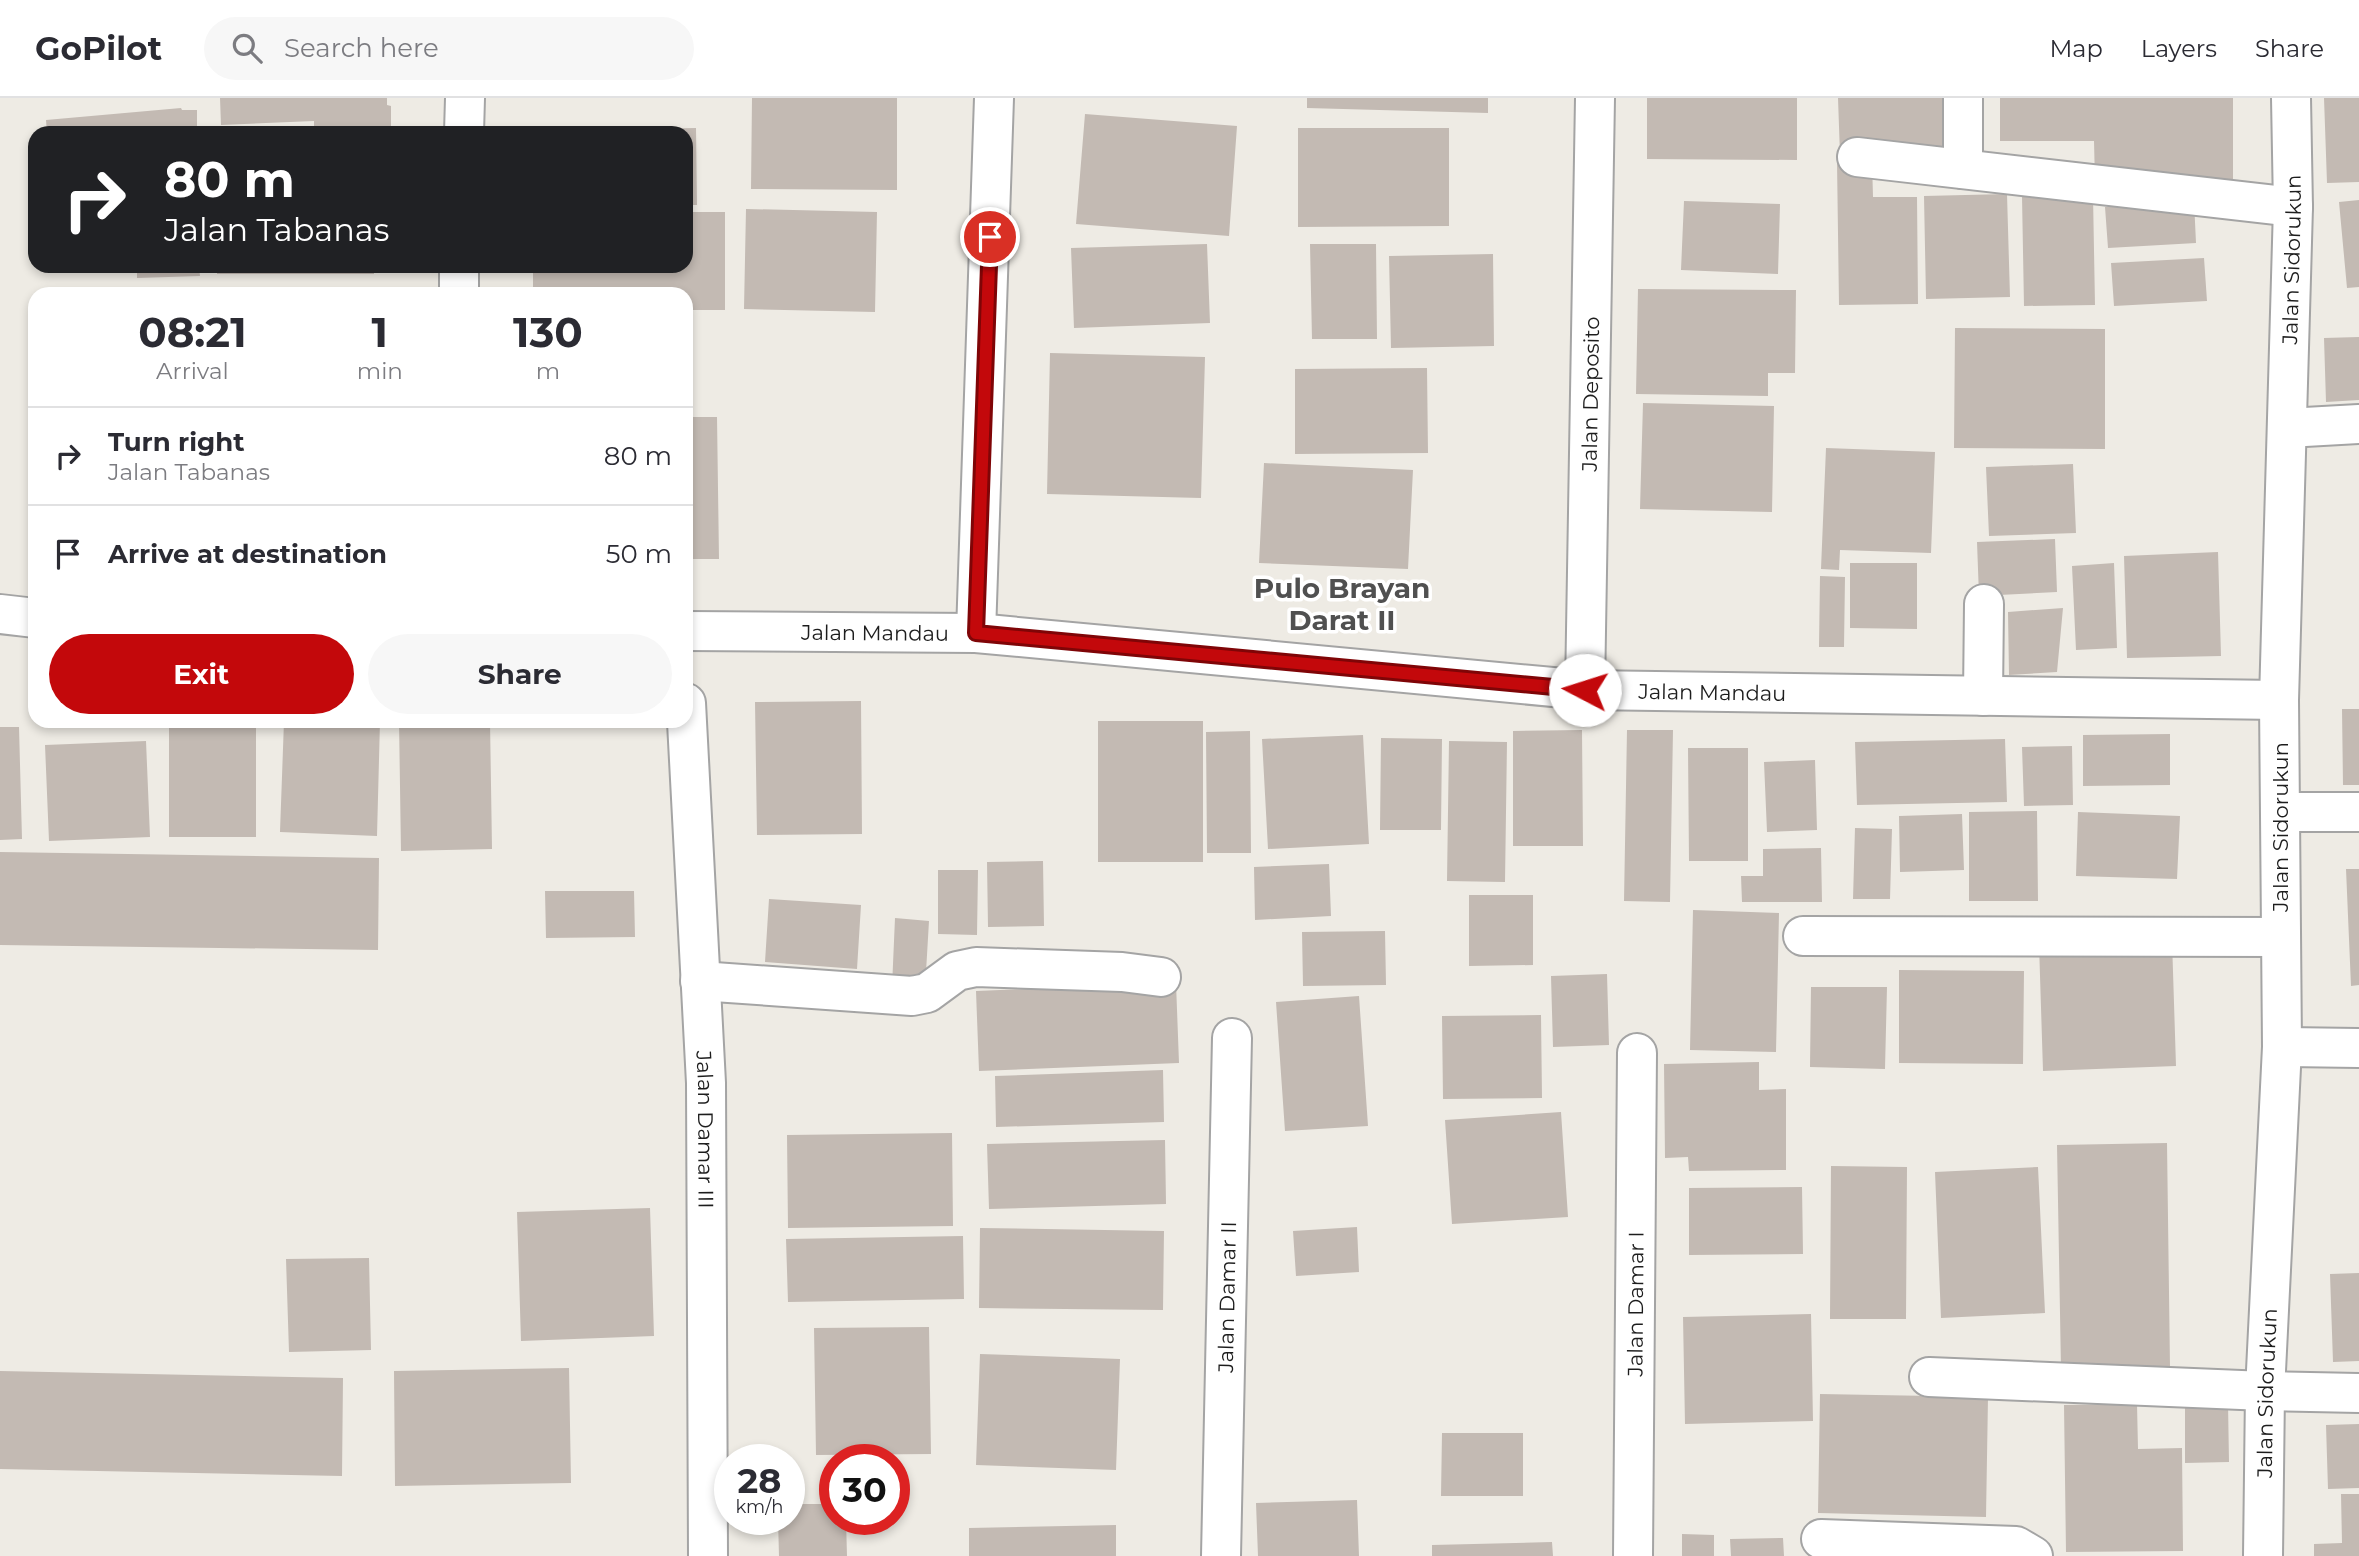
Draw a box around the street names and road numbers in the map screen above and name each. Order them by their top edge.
street label: Jalan Sidorukun [2277,174,2306,346]
street label: Jalan Deposito [1576,316,1604,473]
street label: Jalan Mandau [800,619,949,645]
street label: Jalan Mandau [1637,678,1787,705]
street label: Jalan Sidorukun [2268,742,2293,913]
street label: Jalan Damar III [692,1049,719,1209]
street label: Jalan Damar II [1212,1221,1241,1374]
street label: Jalan Damar I [1622,1231,1648,1378]
street label: Jalan Sidorukun [2251,1308,2282,1479]

